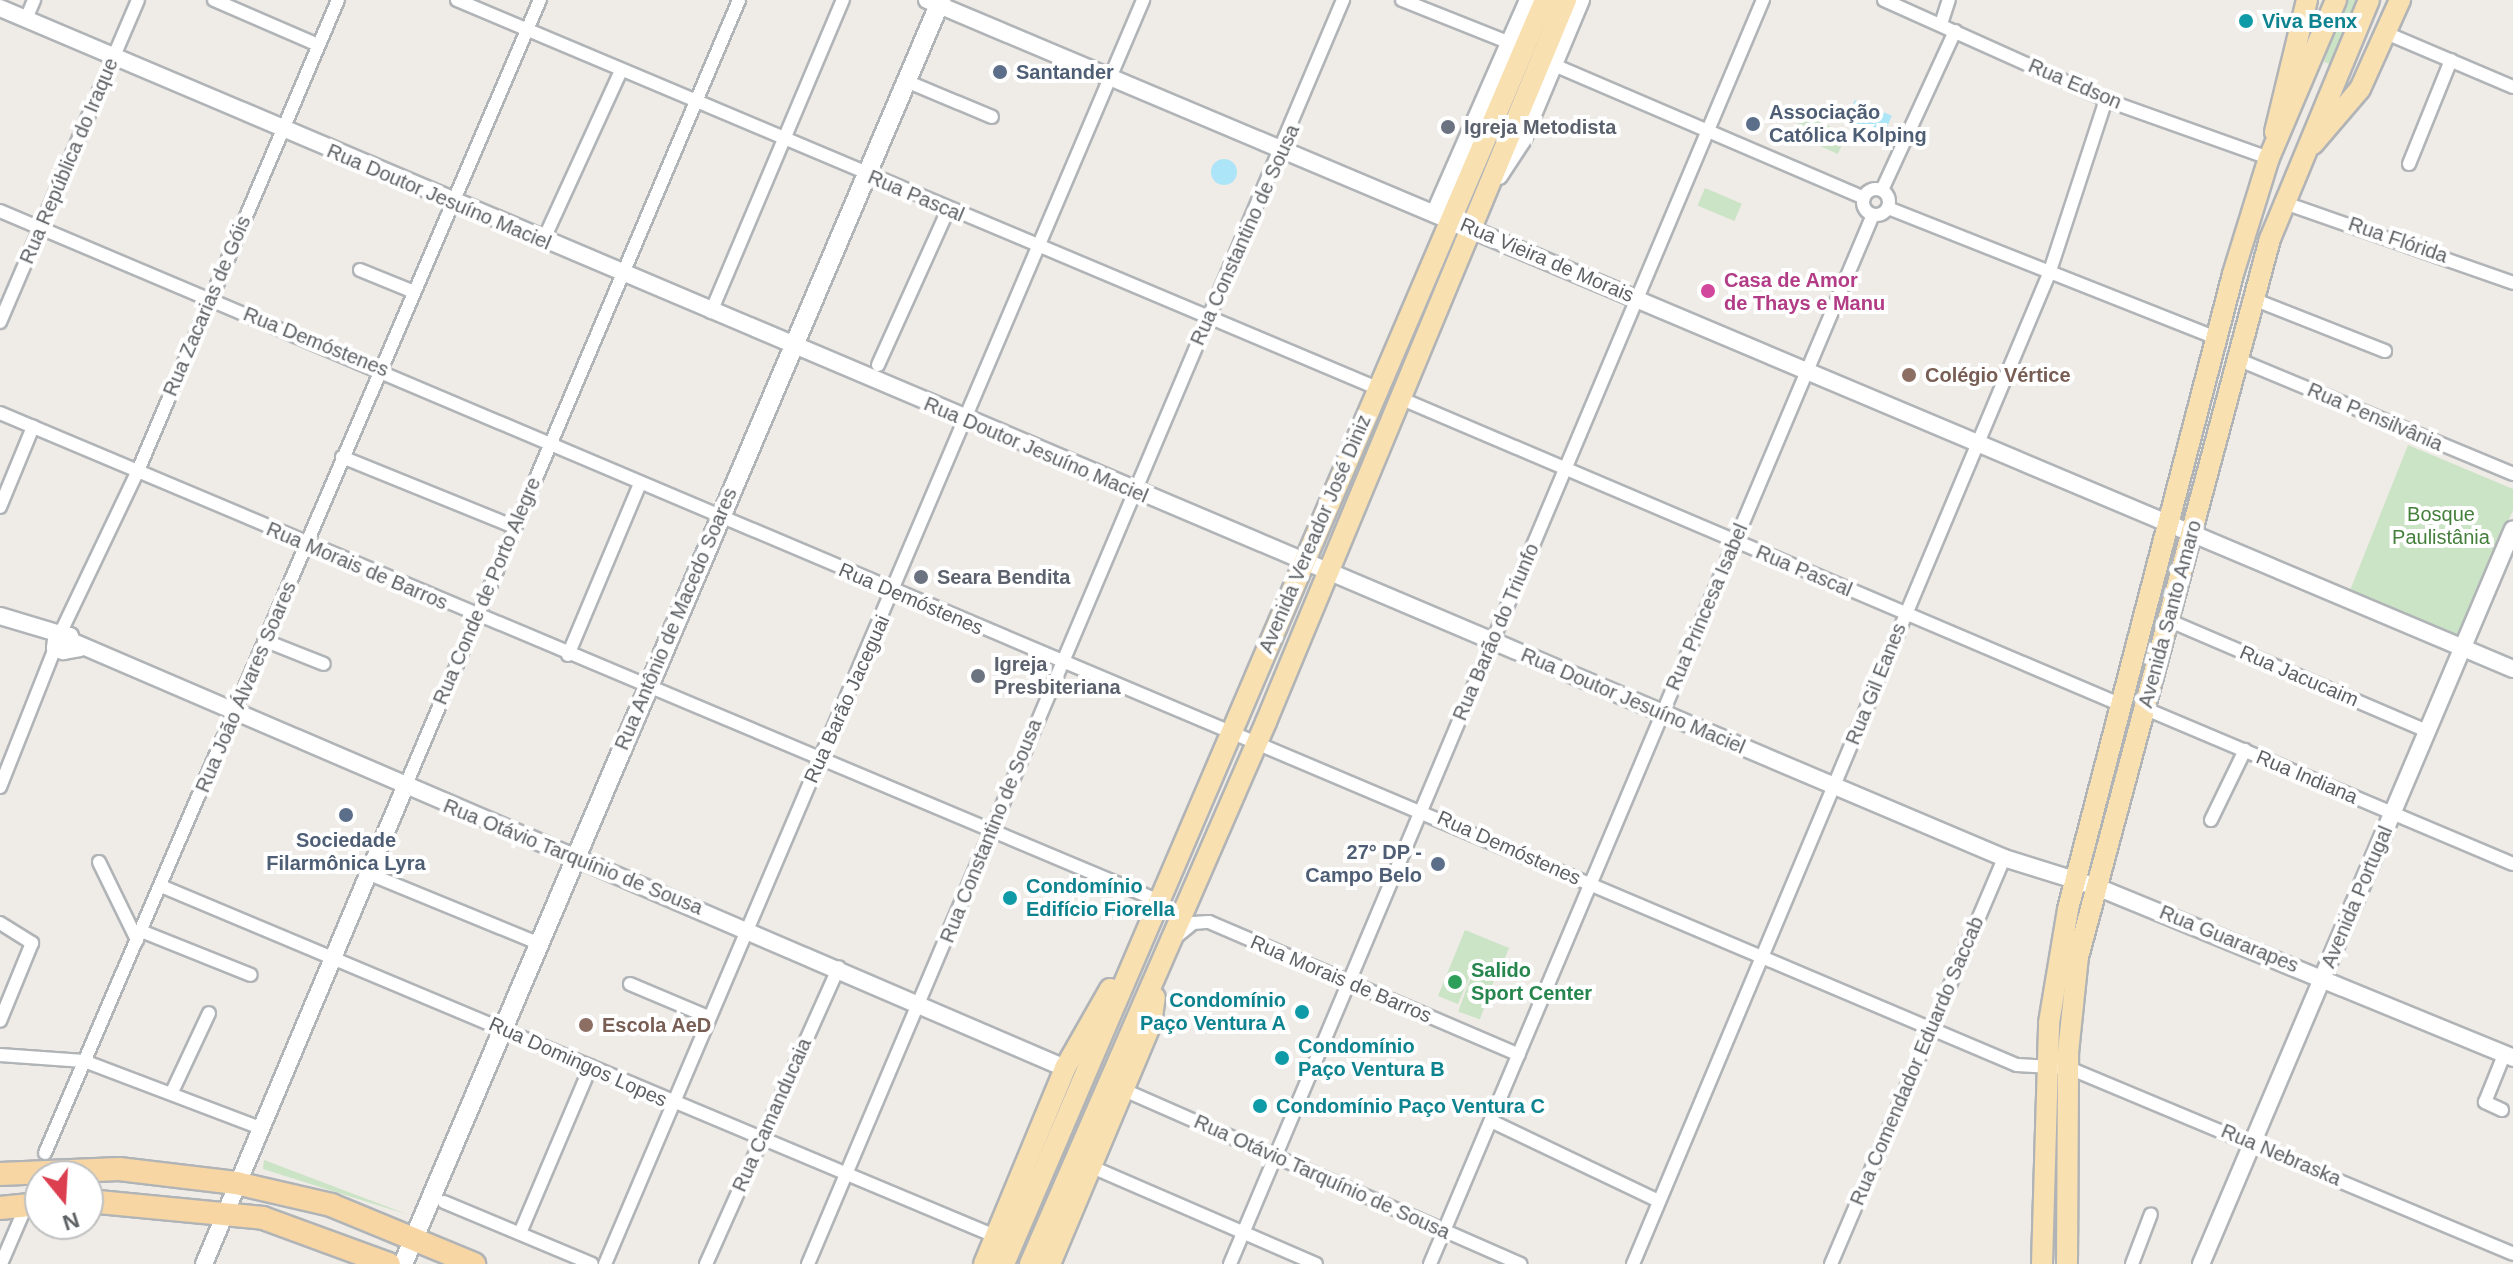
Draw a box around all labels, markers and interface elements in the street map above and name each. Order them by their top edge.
place label: Viva Benx [2262,9,2357,33]
marker: Viva Benx [2237,12,2255,30]
street label: Rua República do Iraque [15,54,123,268]
street label: Rua Edson [2025,54,2125,114]
place label: Santander [1016,60,1114,84]
marker: Santander [991,63,1009,81]
place label: Associação Católica Kolping [1769,100,1927,147]
place label: Igreja Metodista [1464,115,1616,139]
marker: Associação Católica Kolping [1744,115,1762,133]
marker: Igreja Metodista [1439,118,1457,136]
street label: Rua Constantino de Sousa [1185,121,1305,349]
street label: Rua Doutor Jesuíno Maciel [323,139,555,255]
street label: Rua Pascal [864,165,968,227]
street label: Rua Zacarias de Góis [158,212,256,400]
street label: Rua Flórida [2345,212,2451,268]
street label: Rua Vieira de Morais [1457,213,1637,307]
place label: Casa de Amor de Thays e Manu [1724,268,1885,315]
marker: Casa de Amor de Thays e Manu [1699,282,1717,300]
street label: Rua Demóstenes [240,302,392,382]
place label: Colégio Vértice [1925,363,2071,387]
marker: Colégio Vértice [1900,366,1918,384]
street label: Rua Pensilvânia [2304,378,2446,456]
street label: Rua Doutor Jesuíno Maciel [920,392,1152,508]
street label: Avenida Vereador José Diniz [1254,411,1376,657]
street label: Rua Conde de Porto Alegre [428,473,546,709]
street label: Rua Antônio de Macedo Soares [610,484,742,754]
park label: Bosque Paulistânia [2392,502,2490,549]
street label: Rua Morais de Barros [263,517,451,615]
street label: Avenida Santo Amaro [2133,517,2207,711]
street label: Rua Princesa Isabel [1661,520,1753,694]
street label: Rua Barão do Triunfo [1448,540,1544,724]
street label: Rua Pascal [1752,540,1856,602]
street label: Rua Demóstenes [835,558,987,640]
place label: Seara Bendita [937,565,1070,589]
marker: Seara Bendita [912,568,930,586]
street label: Rua João Álvares Soares [191,578,301,796]
street label: Rua Barão Jaceguai [799,611,895,787]
street label: Rua Gil Eanes [1841,620,1911,748]
street label: Rua Jacucaim [2236,640,2362,712]
street label: Rua Doutor Jesuíno Maciel [1517,643,1749,759]
place label: Igreja Presbiteriana [994,652,1121,699]
marker: Igreja Presbiteriana [969,667,987,685]
street label: Rua Constantino de Sousa [935,716,1047,946]
street label: Rua Indiana [2253,745,2361,809]
street label: Rua Otávio Tarquínio de Sousa [440,794,706,920]
marker: Sociedade Filarmônica Lyra [337,806,355,824]
street label: Rua Demóstenes [1434,806,1584,890]
street label: Avenida Portugal [2316,822,2398,972]
place label: Sociedade Filarmônica Lyra [266,828,426,875]
place label: 27° DP - Campo Belo [1305,840,1422,887]
marker: 27° DP - Campo Belo [1429,855,1447,873]
place label: Condomínio Edifício Fiorella [1026,874,1175,921]
marker: Condomínio Edifício Fiorella [1001,889,1019,907]
street label: Rua Guararapes [2156,900,2302,978]
street label: Rua Comendador Eduardo Saccab [1845,913,1989,1209]
street label: Rua Morais de Barros [1247,930,1435,1028]
place label: Salido Sport Center [1471,958,1592,1005]
marker: Salido Sport Center [1446,973,1464,991]
place label: Condomínio Paço Ventura A [1139,988,1286,1035]
marker: Condomínio Paço Ventura A [1293,1003,1311,1021]
street label: Rua Domingos Lopes [485,1012,671,1112]
place label: Escola AeD [602,1013,712,1037]
marker: Escola AeD [577,1016,595,1034]
street label: Rua Camanducaia [727,1034,817,1196]
place label: Condomínio Paço Ventura B [1298,1034,1445,1081]
marker: Condomínio Paço Ventura B [1273,1049,1291,1067]
place label: Condomínio Paço Ventura C [1276,1094,1545,1118]
marker: Condomínio Paço Ventura C [1251,1097,1269,1115]
street label: Rua Otávio Tarquínio de Sousa [1190,1110,1454,1244]
street label: Rua Nebraska [2217,1119,2345,1191]
north arrow [24,1160,104,1240]
text: N [60,1207,82,1236]

